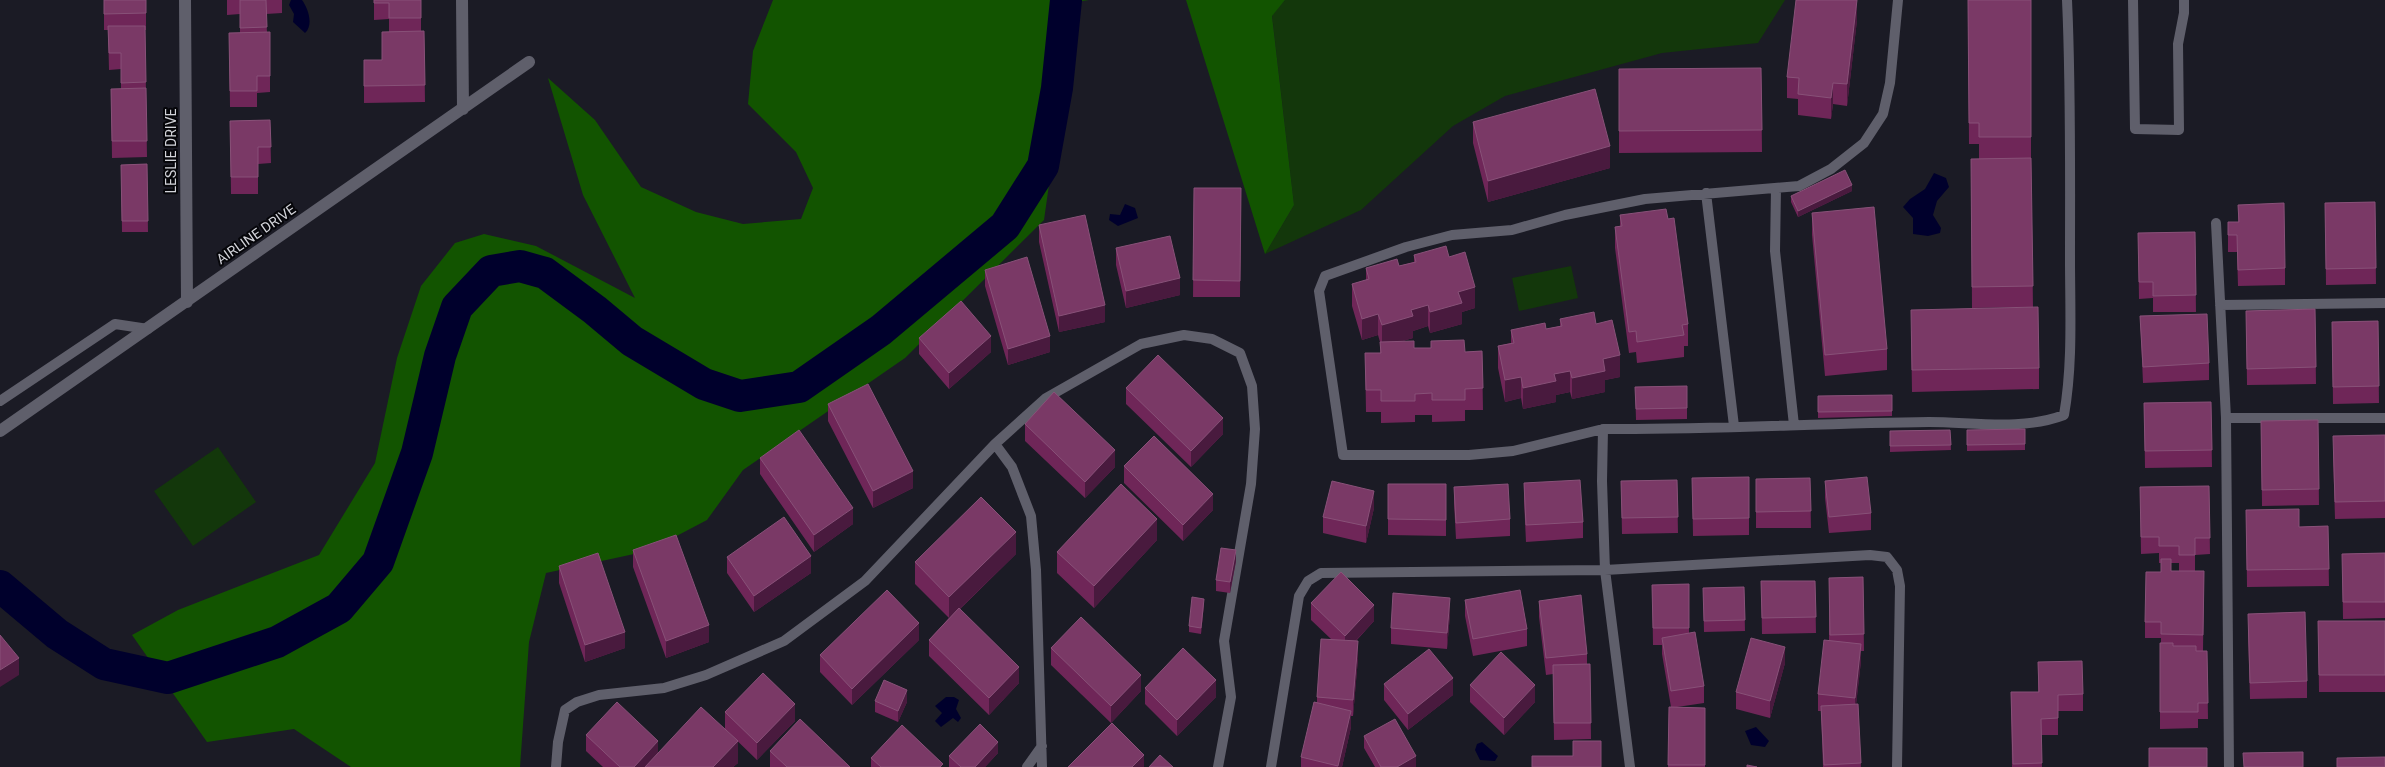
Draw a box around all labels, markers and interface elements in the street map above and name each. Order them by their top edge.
street label: LESLIE DRIVE [163,108,179,194]
street label: AIRLINE DRIVE [213,201,299,267]

